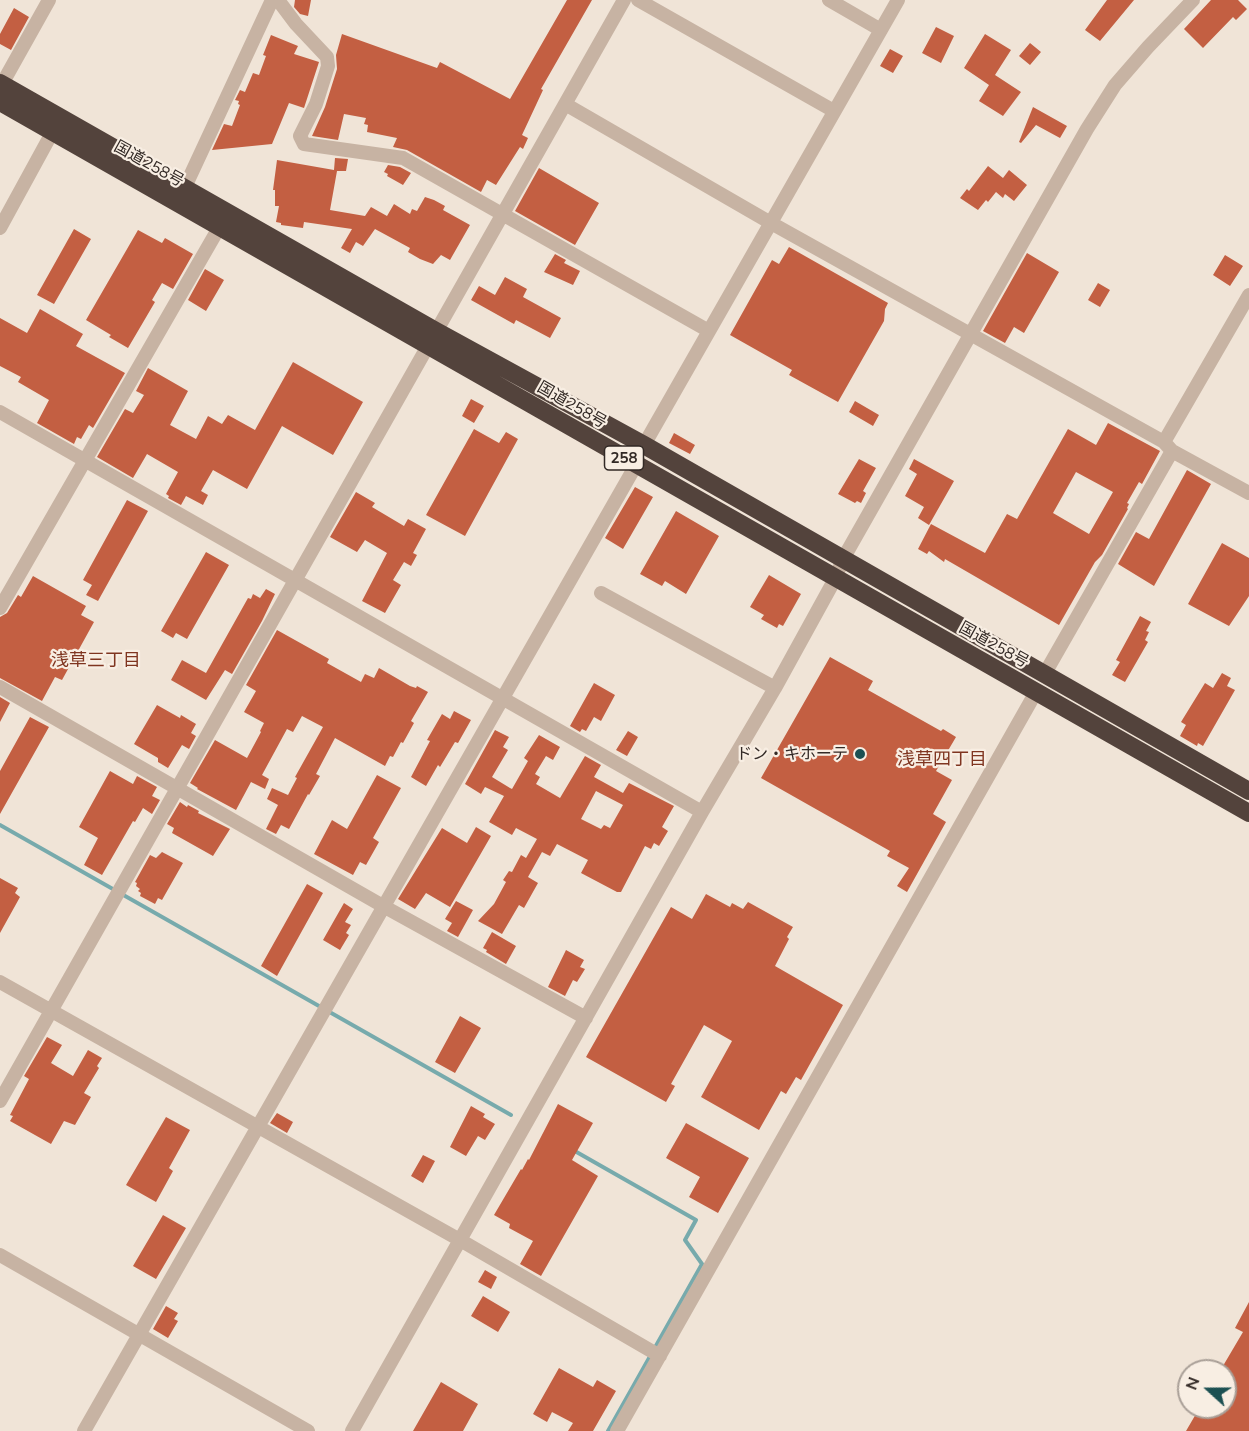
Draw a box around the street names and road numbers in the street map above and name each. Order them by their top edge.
street label: 国道258号 [111,137,187,191]
street label: 国道258号 [534,377,610,433]
road number: 258 [604,446,644,470]
street label: 国道258号 [956,618,1032,672]

